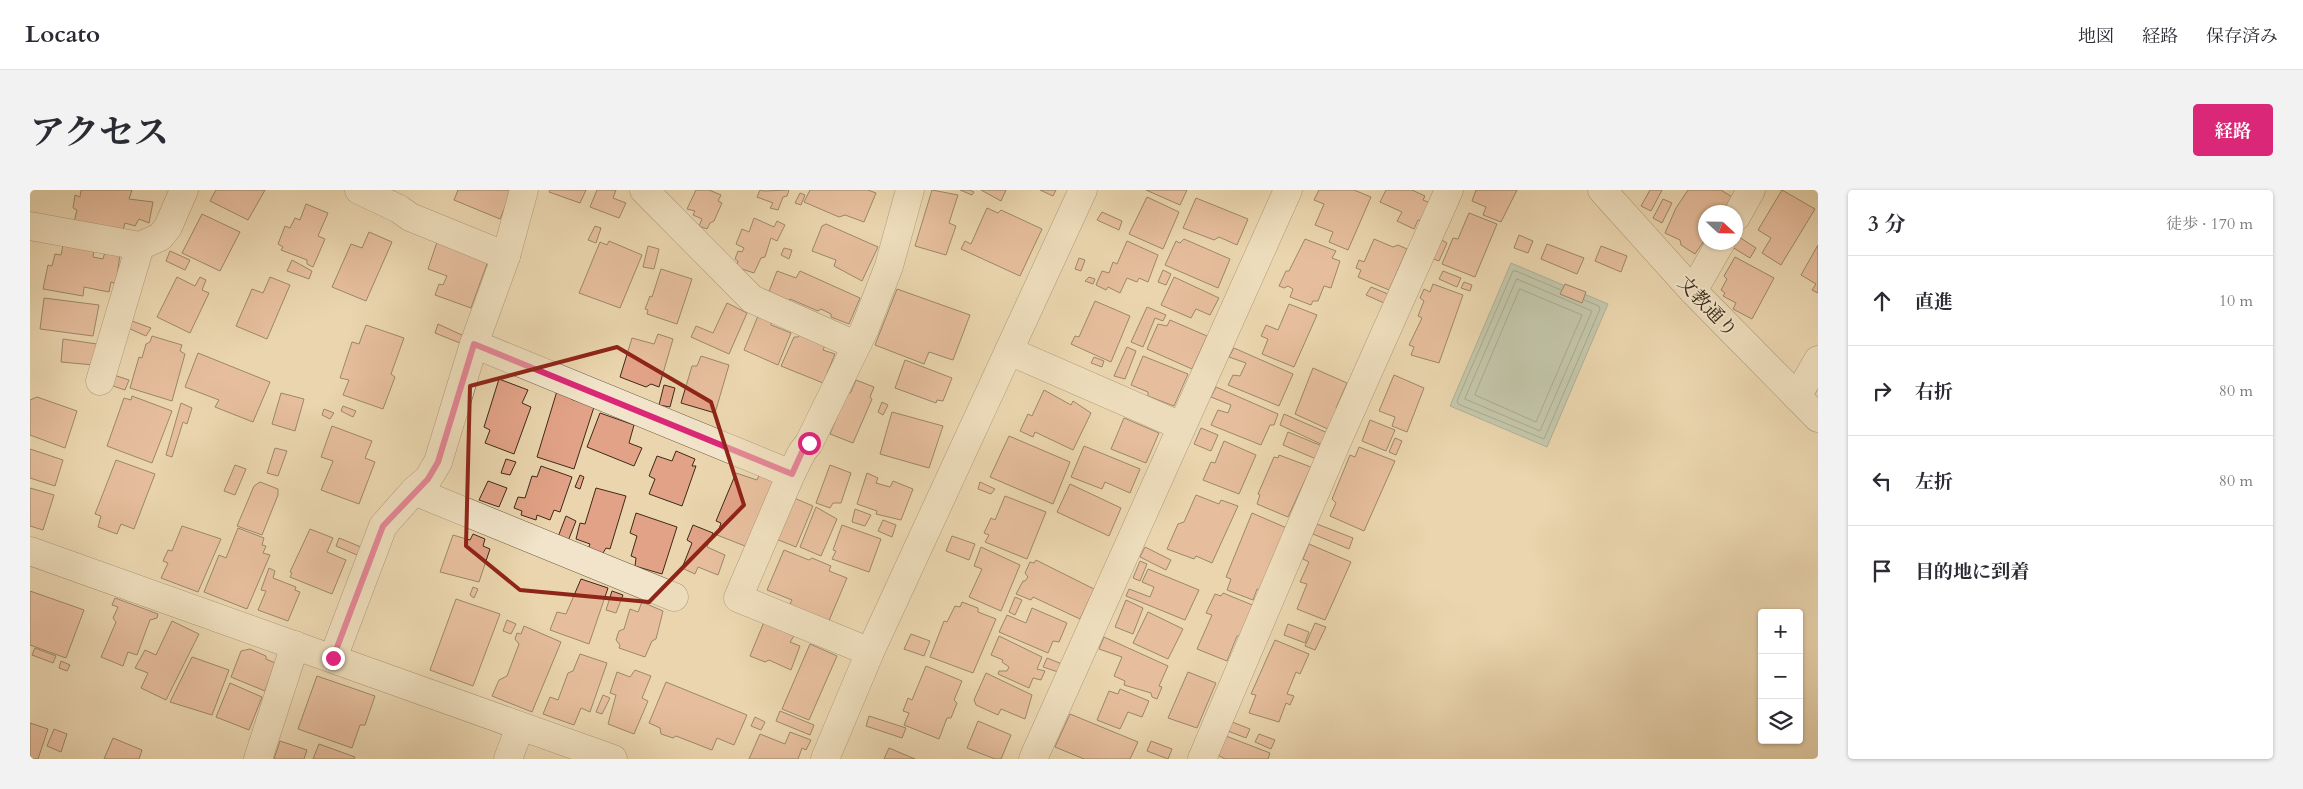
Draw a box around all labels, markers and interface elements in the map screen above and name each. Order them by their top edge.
text: Locato [25,18,100,51]
text: 地図 [2078,24,2114,49]
text: 経路 [2142,24,2178,49]
text: 保存済み [2206,24,2278,49]
button: 経路 [2193,104,2273,156]
text: アクセス [30,109,169,157]
north arrow [1698,205,1743,250]
text: 3 分 [1868,210,1905,239]
text: 徒歩 · 170 m [2166,213,2253,235]
street label: 文教通り [1672,270,1743,343]
icon: ahead [1868,287,1896,315]
text: 直進 [1915,289,1953,315]
text: 10 m [2219,290,2253,312]
icon: right [1868,377,1896,405]
text: 右折 [1915,379,1953,405]
text: 80 m [2219,380,2253,402]
route start [798,432,821,455]
icon: left [1868,467,1896,495]
text: 左折 [1915,469,1953,495]
text: 80 m [2219,470,2253,492]
icon: arrive [1868,557,1896,585]
text: 目的地に到着 [1915,559,2029,585]
map controls [1758,609,1803,744]
button: + [1758,609,1803,654]
route end [322,647,345,670]
button: − [1758,654,1803,699]
button: layers [1758,699,1803,744]

